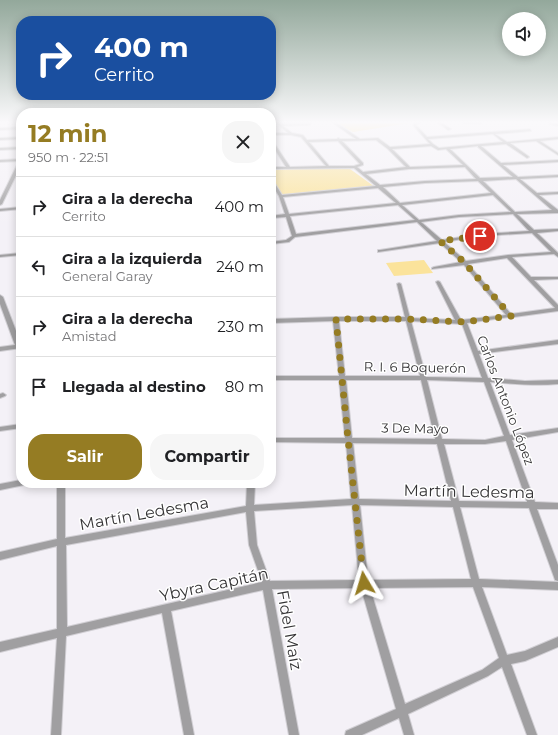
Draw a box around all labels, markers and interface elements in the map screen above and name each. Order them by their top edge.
map controls [502,12,546,56]
button: sound [502,12,546,56]
text: 400 m [94,30,189,64]
icon: right [28,32,80,84]
text: Cerrito [94,64,154,86]
text: 12 min [28,119,107,148]
button: close [222,121,264,163]
text: 950 m · 22:51 [28,149,109,165]
text: Gira a la derecha [62,189,193,208]
icon: right [28,196,50,218]
text: 400 m [214,197,264,216]
text: Cerrito [62,208,106,224]
pin [463,219,497,253]
icon: arrive [469,225,491,247]
text: Gira a la izquierda [62,249,202,268]
icon: left [28,256,50,278]
text: 240 m [216,257,264,276]
text: General Garay [62,268,153,284]
text: Gira a la derecha [62,309,193,328]
icon: right [28,316,50,338]
text: 230 m [217,317,264,336]
text: Amistad [62,328,116,344]
street label: Carlos Antonio López [474,333,538,467]
street label: R. I. 6 Boquerón [364,358,466,376]
icon: arrive [28,376,50,398]
text: Llegada al destino [62,377,206,396]
text: 80 m [225,377,264,396]
street label: 3 De Mayo [381,419,449,437]
button: Salir [28,434,142,480]
button: Compartir [150,434,264,480]
street label: Martín Ledesma [403,481,535,502]
street label: Martín Ledesma [78,493,210,534]
position arrow [343,562,385,604]
street label: Ybyra Capitán [158,564,270,605]
street label: Fidel Maíz [273,589,306,671]

